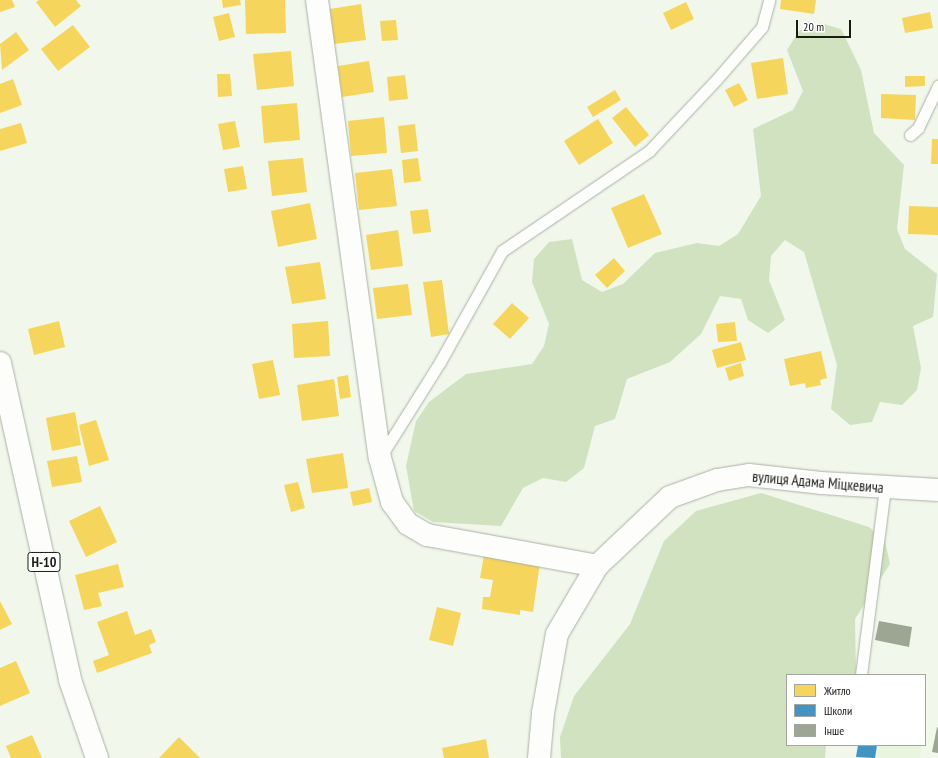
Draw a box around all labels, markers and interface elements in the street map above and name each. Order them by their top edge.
scale bar [798,12,853,38]
text: 20 m [803,19,824,34]
street label: вулиця Адама Міцкевича [751,467,885,497]
road number: Н-10 [27,550,61,574]
legend [786,674,926,746]
text: Житло [824,683,851,698]
text: Школи [824,703,852,718]
text: Інше [824,723,844,738]

